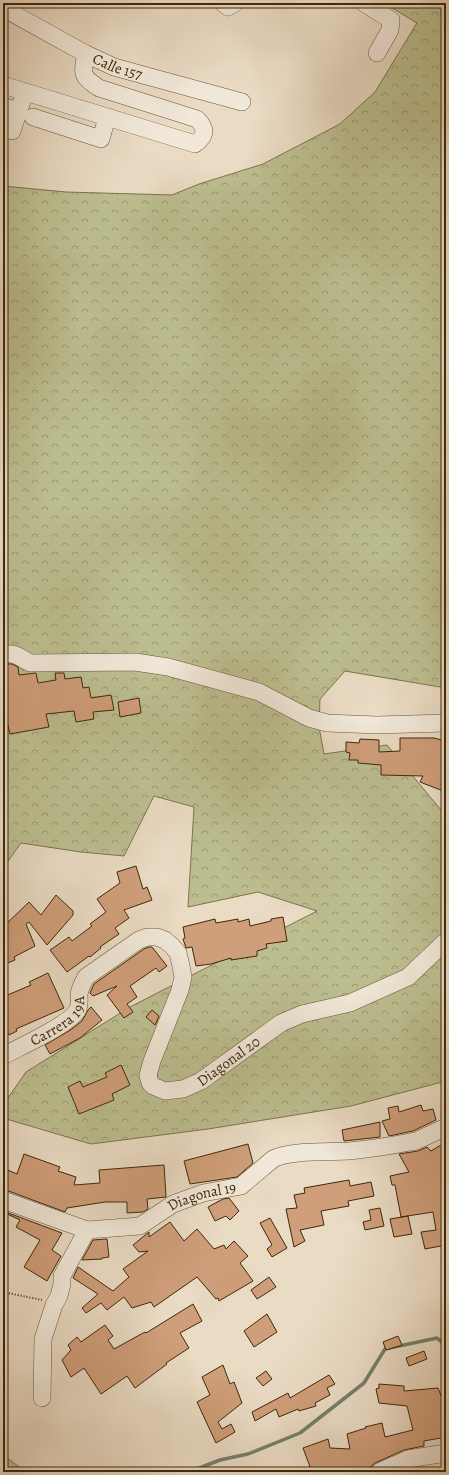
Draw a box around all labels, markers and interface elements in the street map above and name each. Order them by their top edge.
street label: Calle 157 [89,48,145,84]
street label: Carrera 19A [27,996,89,1051]
street label: Diagonal 20 [193,1031,264,1091]
street label: Diagonal 19 [163,1177,238,1215]

